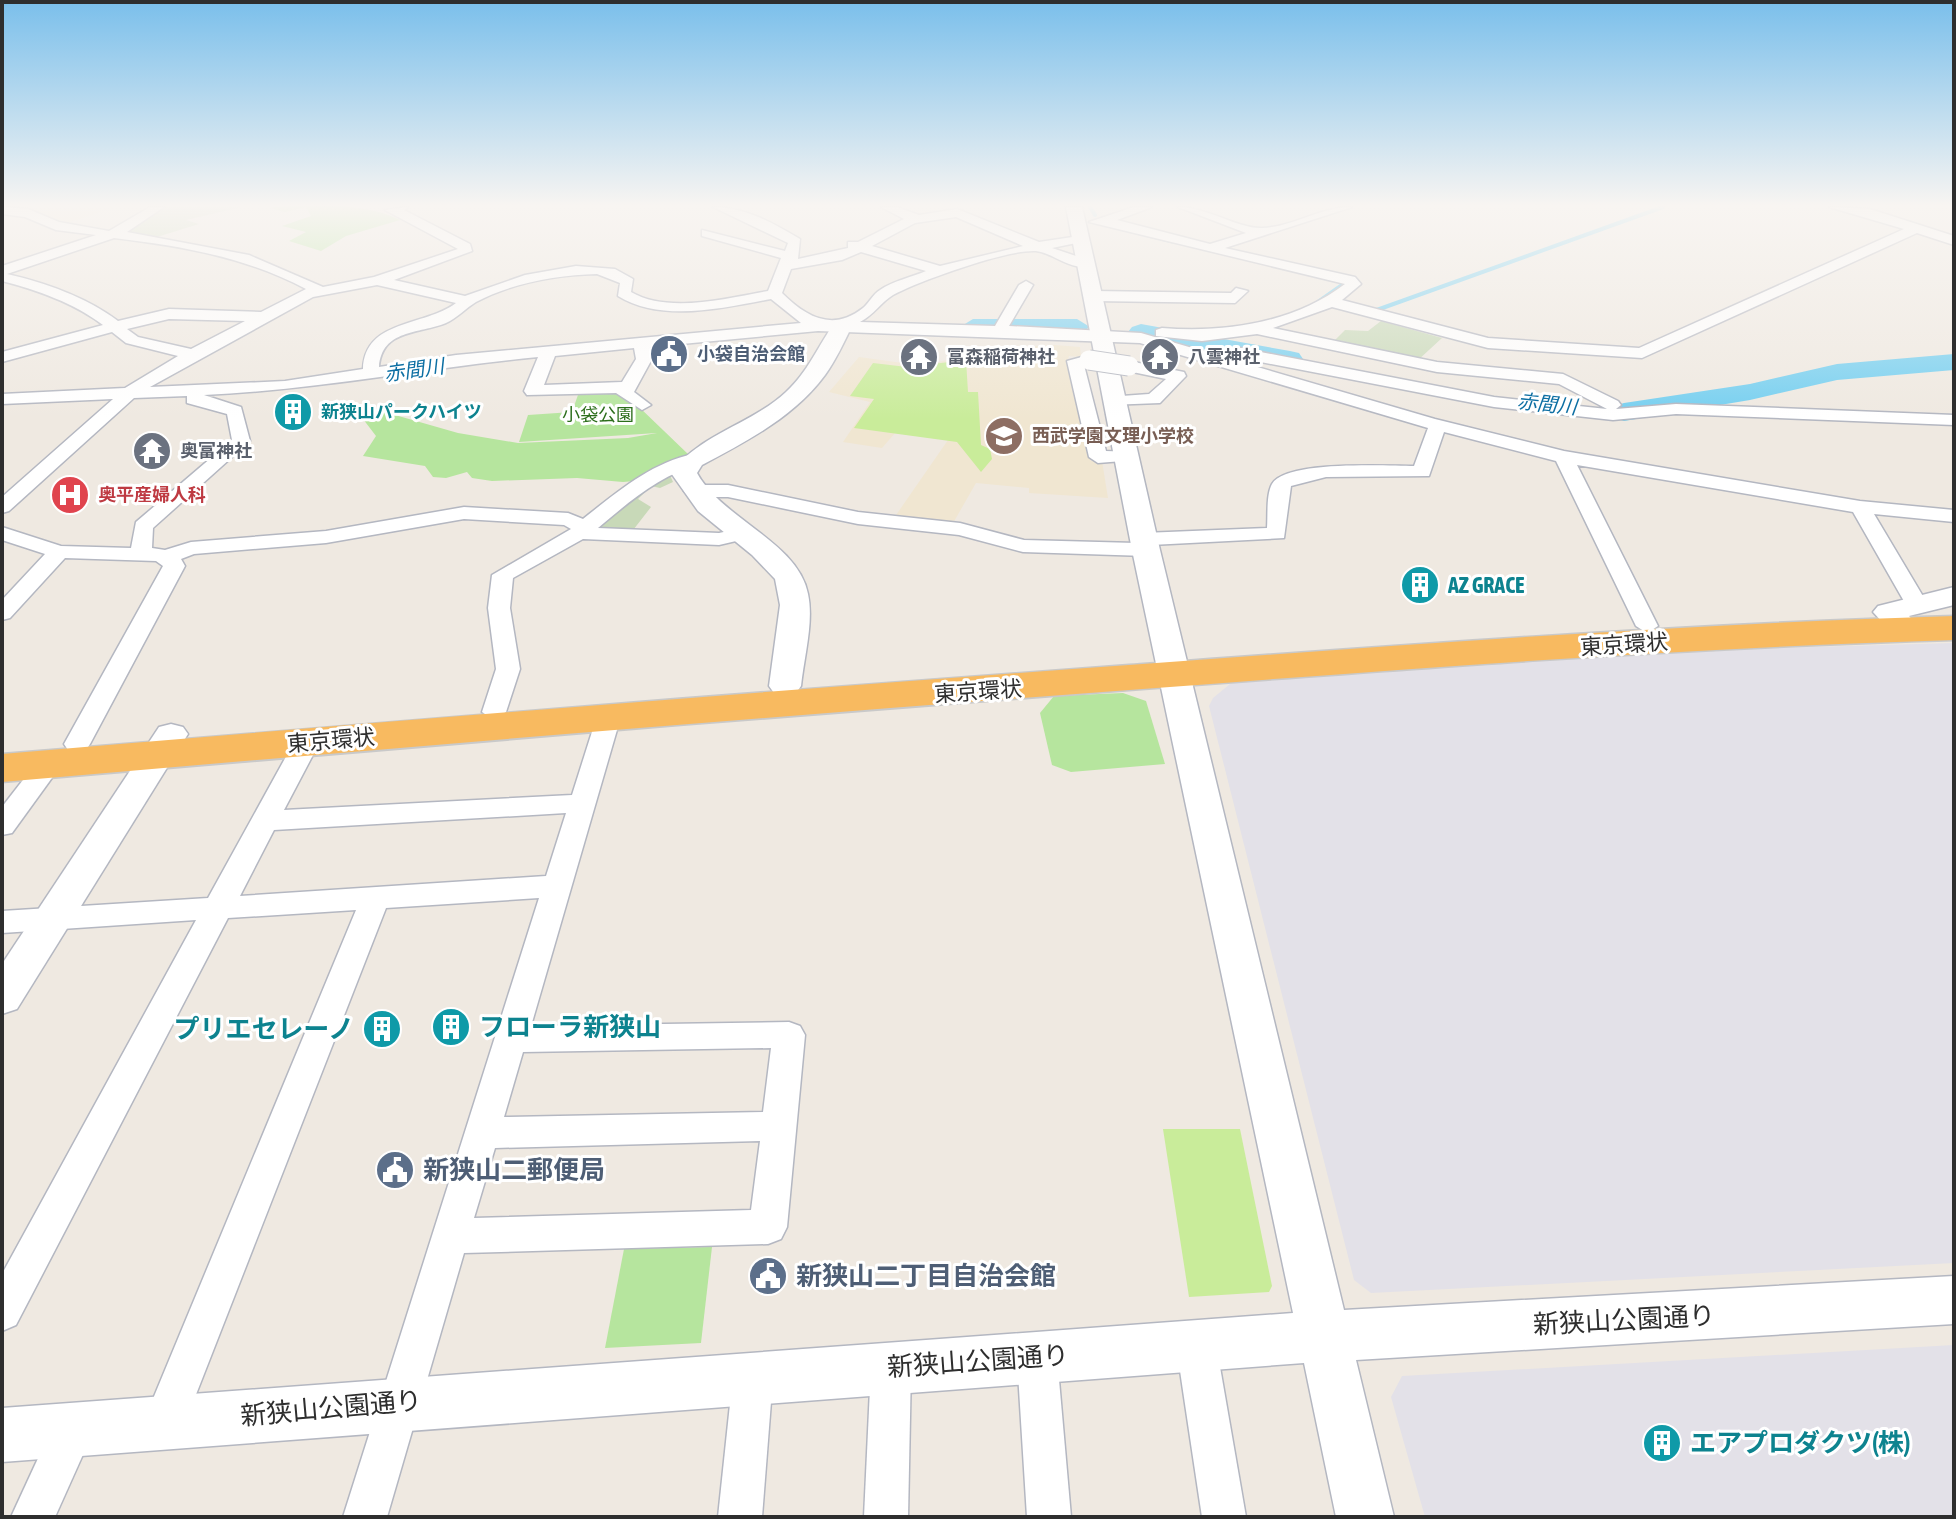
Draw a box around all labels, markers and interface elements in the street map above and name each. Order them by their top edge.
public building icon: 小袋自治会館 [648,333,690,375]
temple icon: 冨森稲荷神社 [898,336,940,378]
temple icon: 八雲神社 [1139,336,1181,378]
place label: 小袋自治会館 [697,343,805,364]
place label: 冨森稲荷神社 [947,346,1055,367]
place label: 八雲神社 [1188,346,1260,367]
water label: 赤間川 [383,354,447,385]
water label: 赤間川 [1516,389,1580,418]
building icon: 新狭山パークハイツ [272,391,314,433]
place label: 新狭山パークハイツ [321,401,482,422]
park label: 小袋公園 [562,404,634,425]
school or university icon: 西武学園文理小学校 [983,415,1025,457]
place label: 西武学園文理小学校 [1032,425,1194,446]
temple icon: 奥富神社 [131,430,173,472]
place label: 奥富神社 [180,440,252,461]
hospital icon: 奥平産婦人科 [49,474,91,516]
place label: 奥平産婦人科 [98,484,206,505]
building icon: AZ GRACE [1399,564,1441,606]
place label: AZ GRACE [1447,572,1525,598]
street label: 東京環状 [1579,628,1669,660]
street label: 東京環状 [933,675,1023,707]
street label: 東京環状 [286,723,376,757]
building icon: フローラ新狭山 [430,1006,472,1048]
building icon: プリエセレーノ [361,1008,403,1050]
place label: フローラ新狭山 [479,1012,661,1042]
place label: プリエセレーノ [174,1014,354,1044]
public building icon: 新狭山二郵便局 [374,1149,416,1191]
place label: 新狭山二郵便局 [423,1155,605,1185]
public building icon: 新狭山二丁目自治会館 [747,1255,789,1297]
place label: 新狭山二丁目自治会館 [796,1261,1056,1291]
street label: 新狭山公園通り [1532,1300,1716,1340]
street label: 新狭山公園通り [886,1340,1070,1382]
street label: 新狭山公園通り [239,1385,423,1431]
building icon: エアプロダクツ(株) [1641,1422,1683,1464]
place label: エアプロダクツ(株) [1690,1428,1910,1458]

